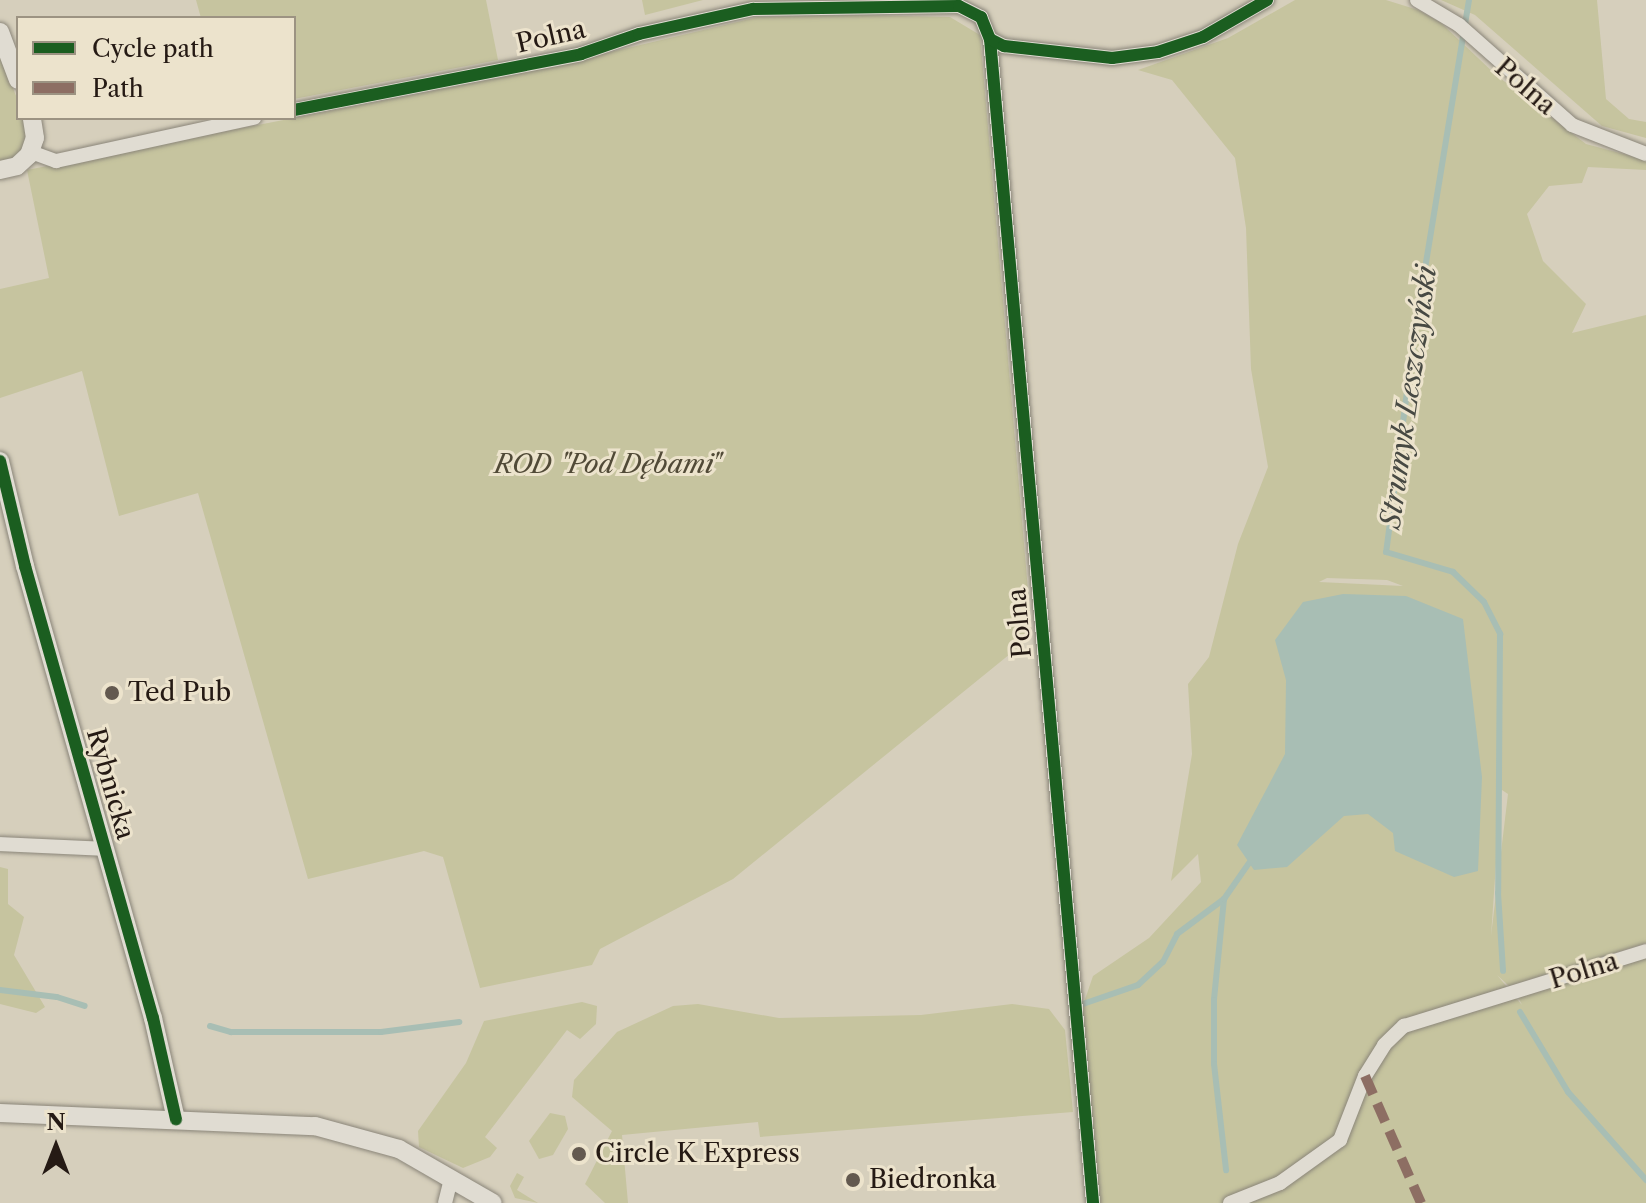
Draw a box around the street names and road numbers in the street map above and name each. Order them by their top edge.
street label: Polna [513,14,589,60]
street label: Polna [1488,52,1562,122]
street label: Polna [1001,587,1039,659]
street label: Rybnicka [79,725,141,843]
street label: Polna [1546,946,1622,996]

